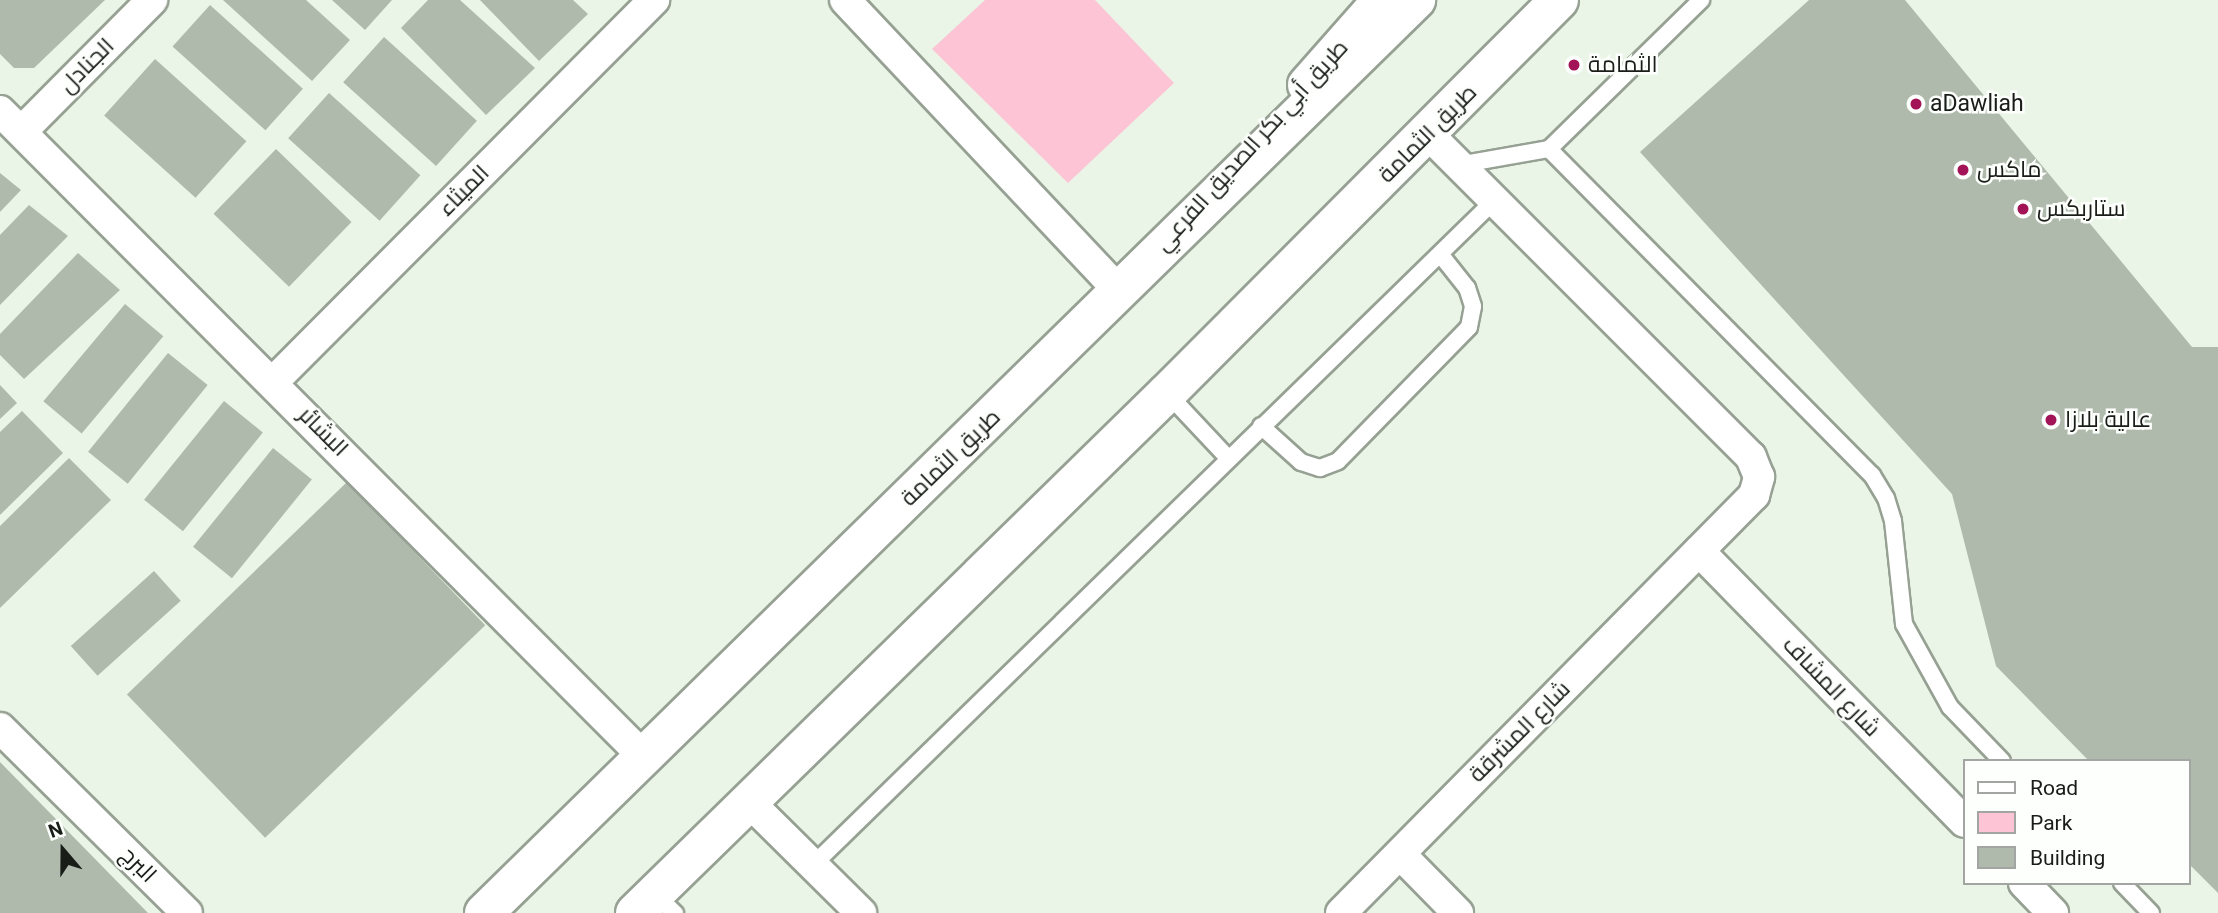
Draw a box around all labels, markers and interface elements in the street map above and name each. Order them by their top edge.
street label: الجنادل [54,33,120,99]
street label: طريق أبي بكر الصديق الفرعي [1150,34,1354,258]
place label: الثمامة [1588,51,1658,79]
marker: الثمامة [1566,57,1582,73]
street label: طريق الثمامة [1373,79,1483,189]
place label: aDawliah [1930,90,2024,118]
marker: aDawliah [1908,96,1924,112]
place label: ماكس [1977,156,2042,184]
street label: الميثاء [433,160,495,222]
marker: ماكس [1955,162,1971,178]
place label: ستاربكس [2037,195,2126,223]
marker: ستاربكس [2015,201,2031,217]
street label: البشائر [292,401,354,463]
street label: طريق الثمامة [895,404,1007,512]
place label: عالية بلازا [2065,406,2151,434]
marker: عالية بلازا [2043,412,2059,428]
street label: شارع المشاف [1776,631,1886,743]
street label: شارع المشرقة [1464,676,1576,788]
legend [1962,759,2190,885]
text: Road [2030,776,2078,800]
text: Park [2030,811,2072,835]
north arrow [28,815,98,885]
text: N [45,817,66,843]
street label: البرج [114,841,162,889]
text: Building [2030,846,2105,870]

